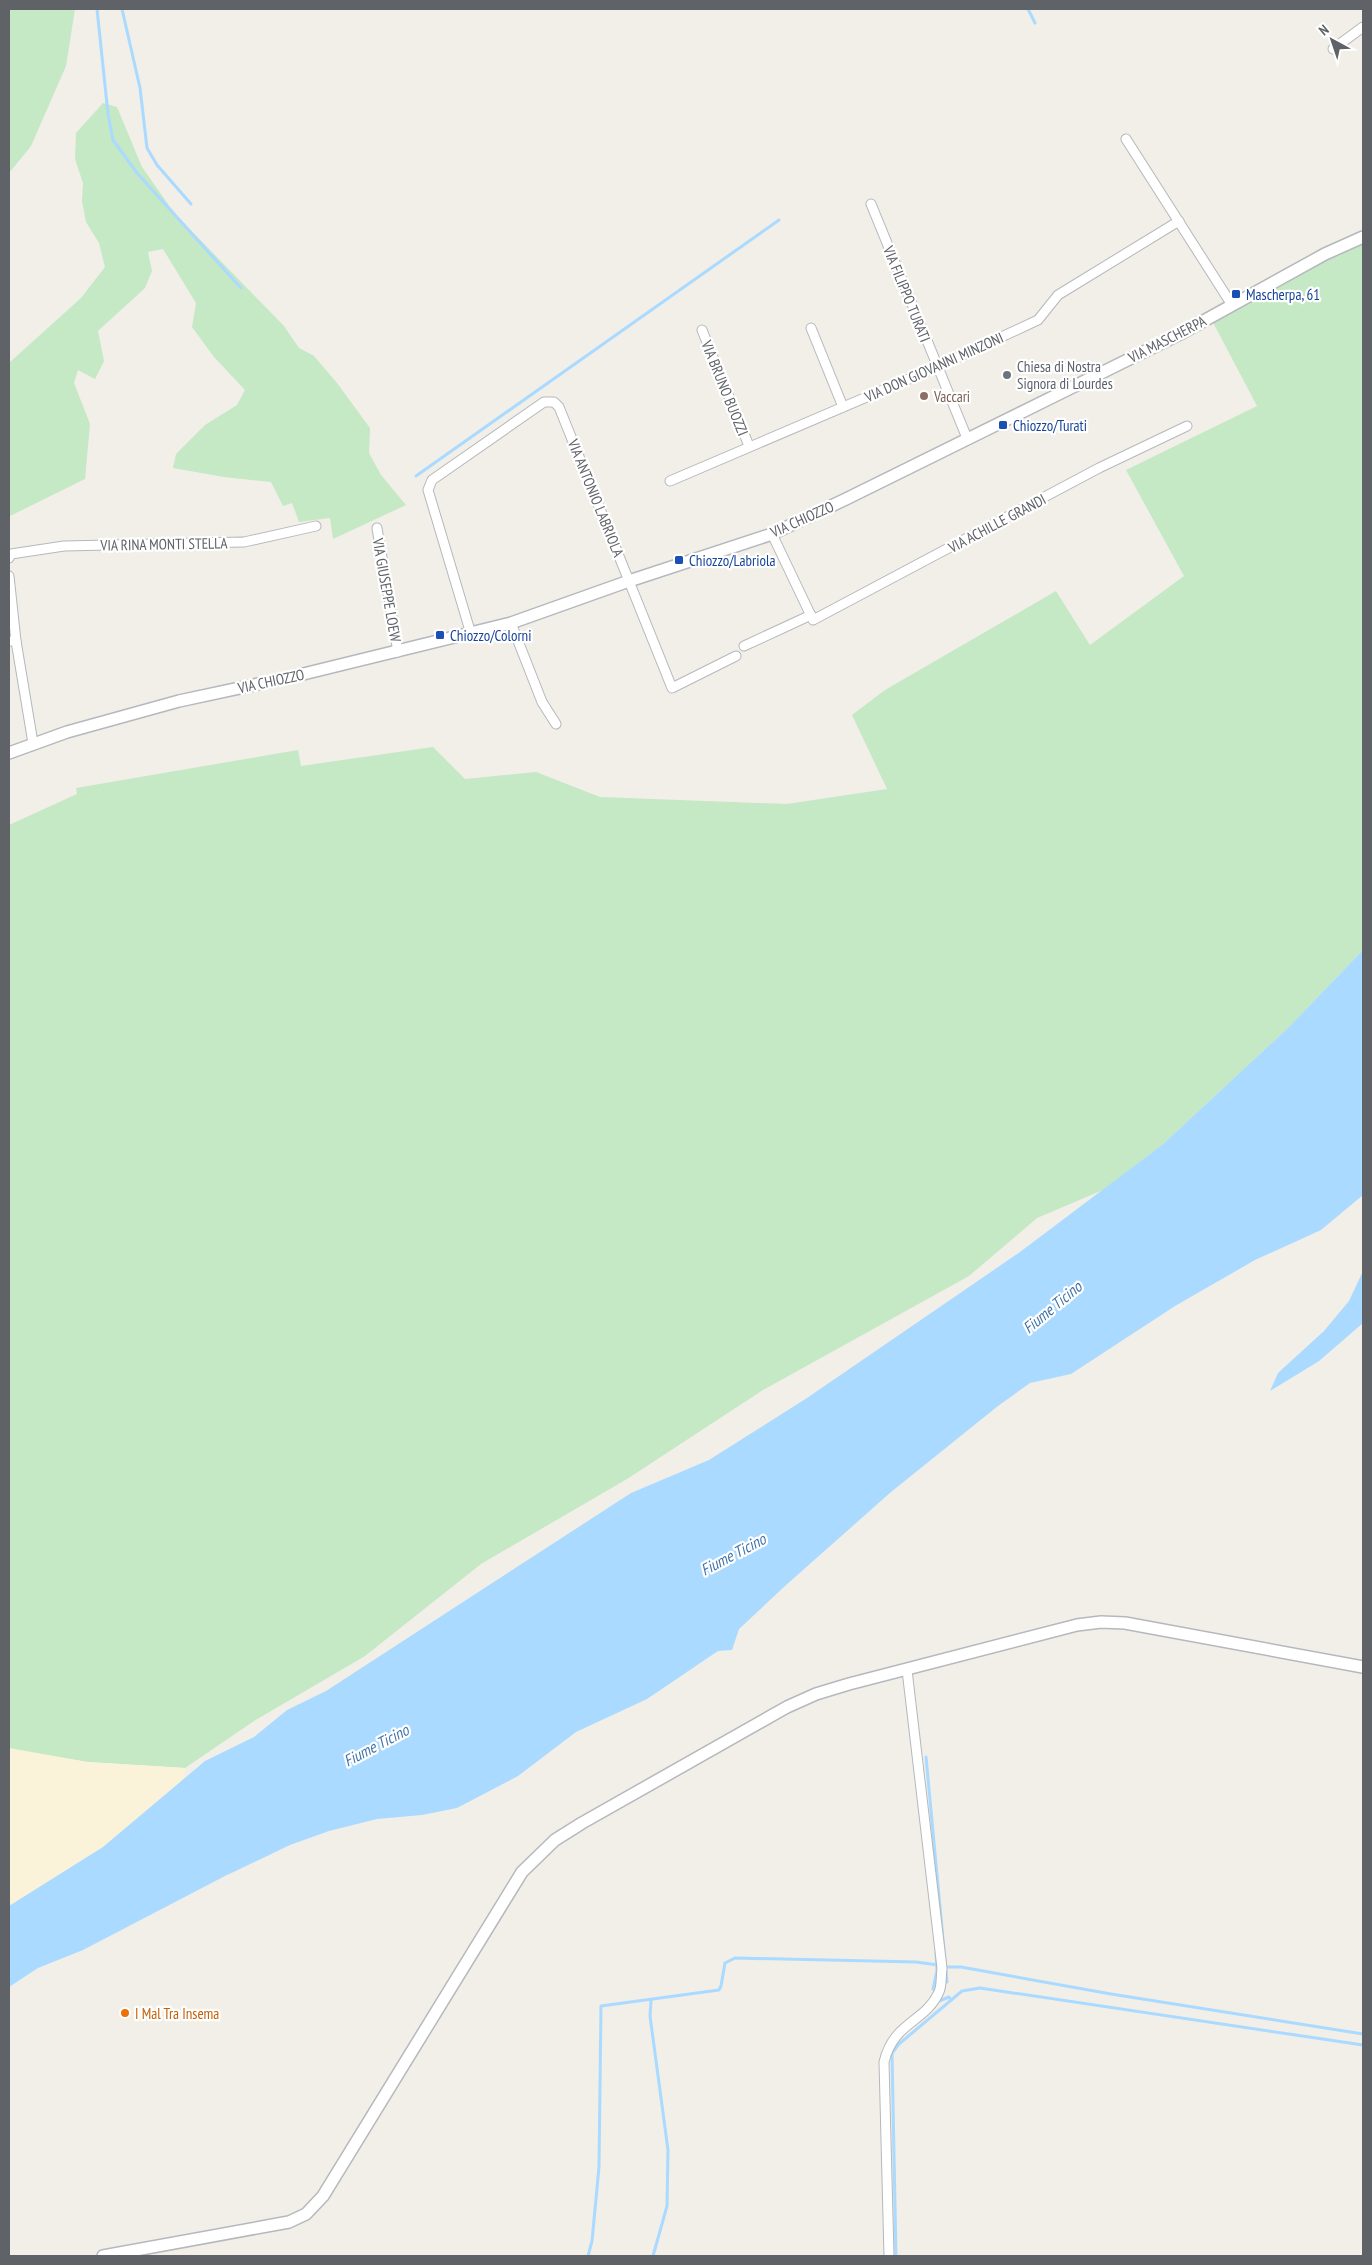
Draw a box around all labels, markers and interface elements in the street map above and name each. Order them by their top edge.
north arrow [1307,15,1357,65]
text: N [1315,21,1332,39]
street label: VIA FILIPPO TURATI [879,242,935,345]
place label: Mascherpa, 61 [1246,285,1320,304]
marker: Mascherpa, 61 [1230,288,1242,300]
street label: VIA MASCHERPA [1124,311,1210,367]
street label: VIA DON GIOVANNI MINZONI [861,328,1006,407]
street label: VIA BRUNO BUOZZI [697,337,753,438]
place label: Chiesa di Nostra Signora di Lourdes [1017,357,1113,393]
marker: Chiesa di Nostra Signora di Lourdes [1001,369,1013,381]
place label: Vaccari [933,387,970,406]
marker: Vaccari [918,390,930,402]
place label: Chiozzo/Turati [1013,416,1087,435]
marker: Chiozzo/Turati [997,419,1009,431]
street label: VIA ANTONIO LABRIOLA [563,435,629,560]
street label: VIA ACHILLE GRANDI [944,489,1049,557]
street label: VIA CHIOZZO [766,497,837,542]
street label: VIA RINA MONTI STELLA [99,533,229,555]
street label: VIA GIUSEPPE LOEW [368,536,405,643]
place label: Chiozzo/Labriola [689,551,775,570]
marker: Chiozzo/Labriola [673,554,685,566]
place label: Chiozzo/Colorni [450,626,531,645]
marker: Chiozzo/Colorni [434,629,446,641]
street label: VIA CHIOZZO [235,665,306,698]
water label: Fiume Ticino [1018,1276,1086,1337]
water label: Fiume Ticino [697,1528,770,1579]
water label: Fiume Ticino [340,1719,413,1770]
place label: I Mal Tra Insema [135,2004,219,2023]
marker: I Mal Tra Insema [119,2007,131,2019]

